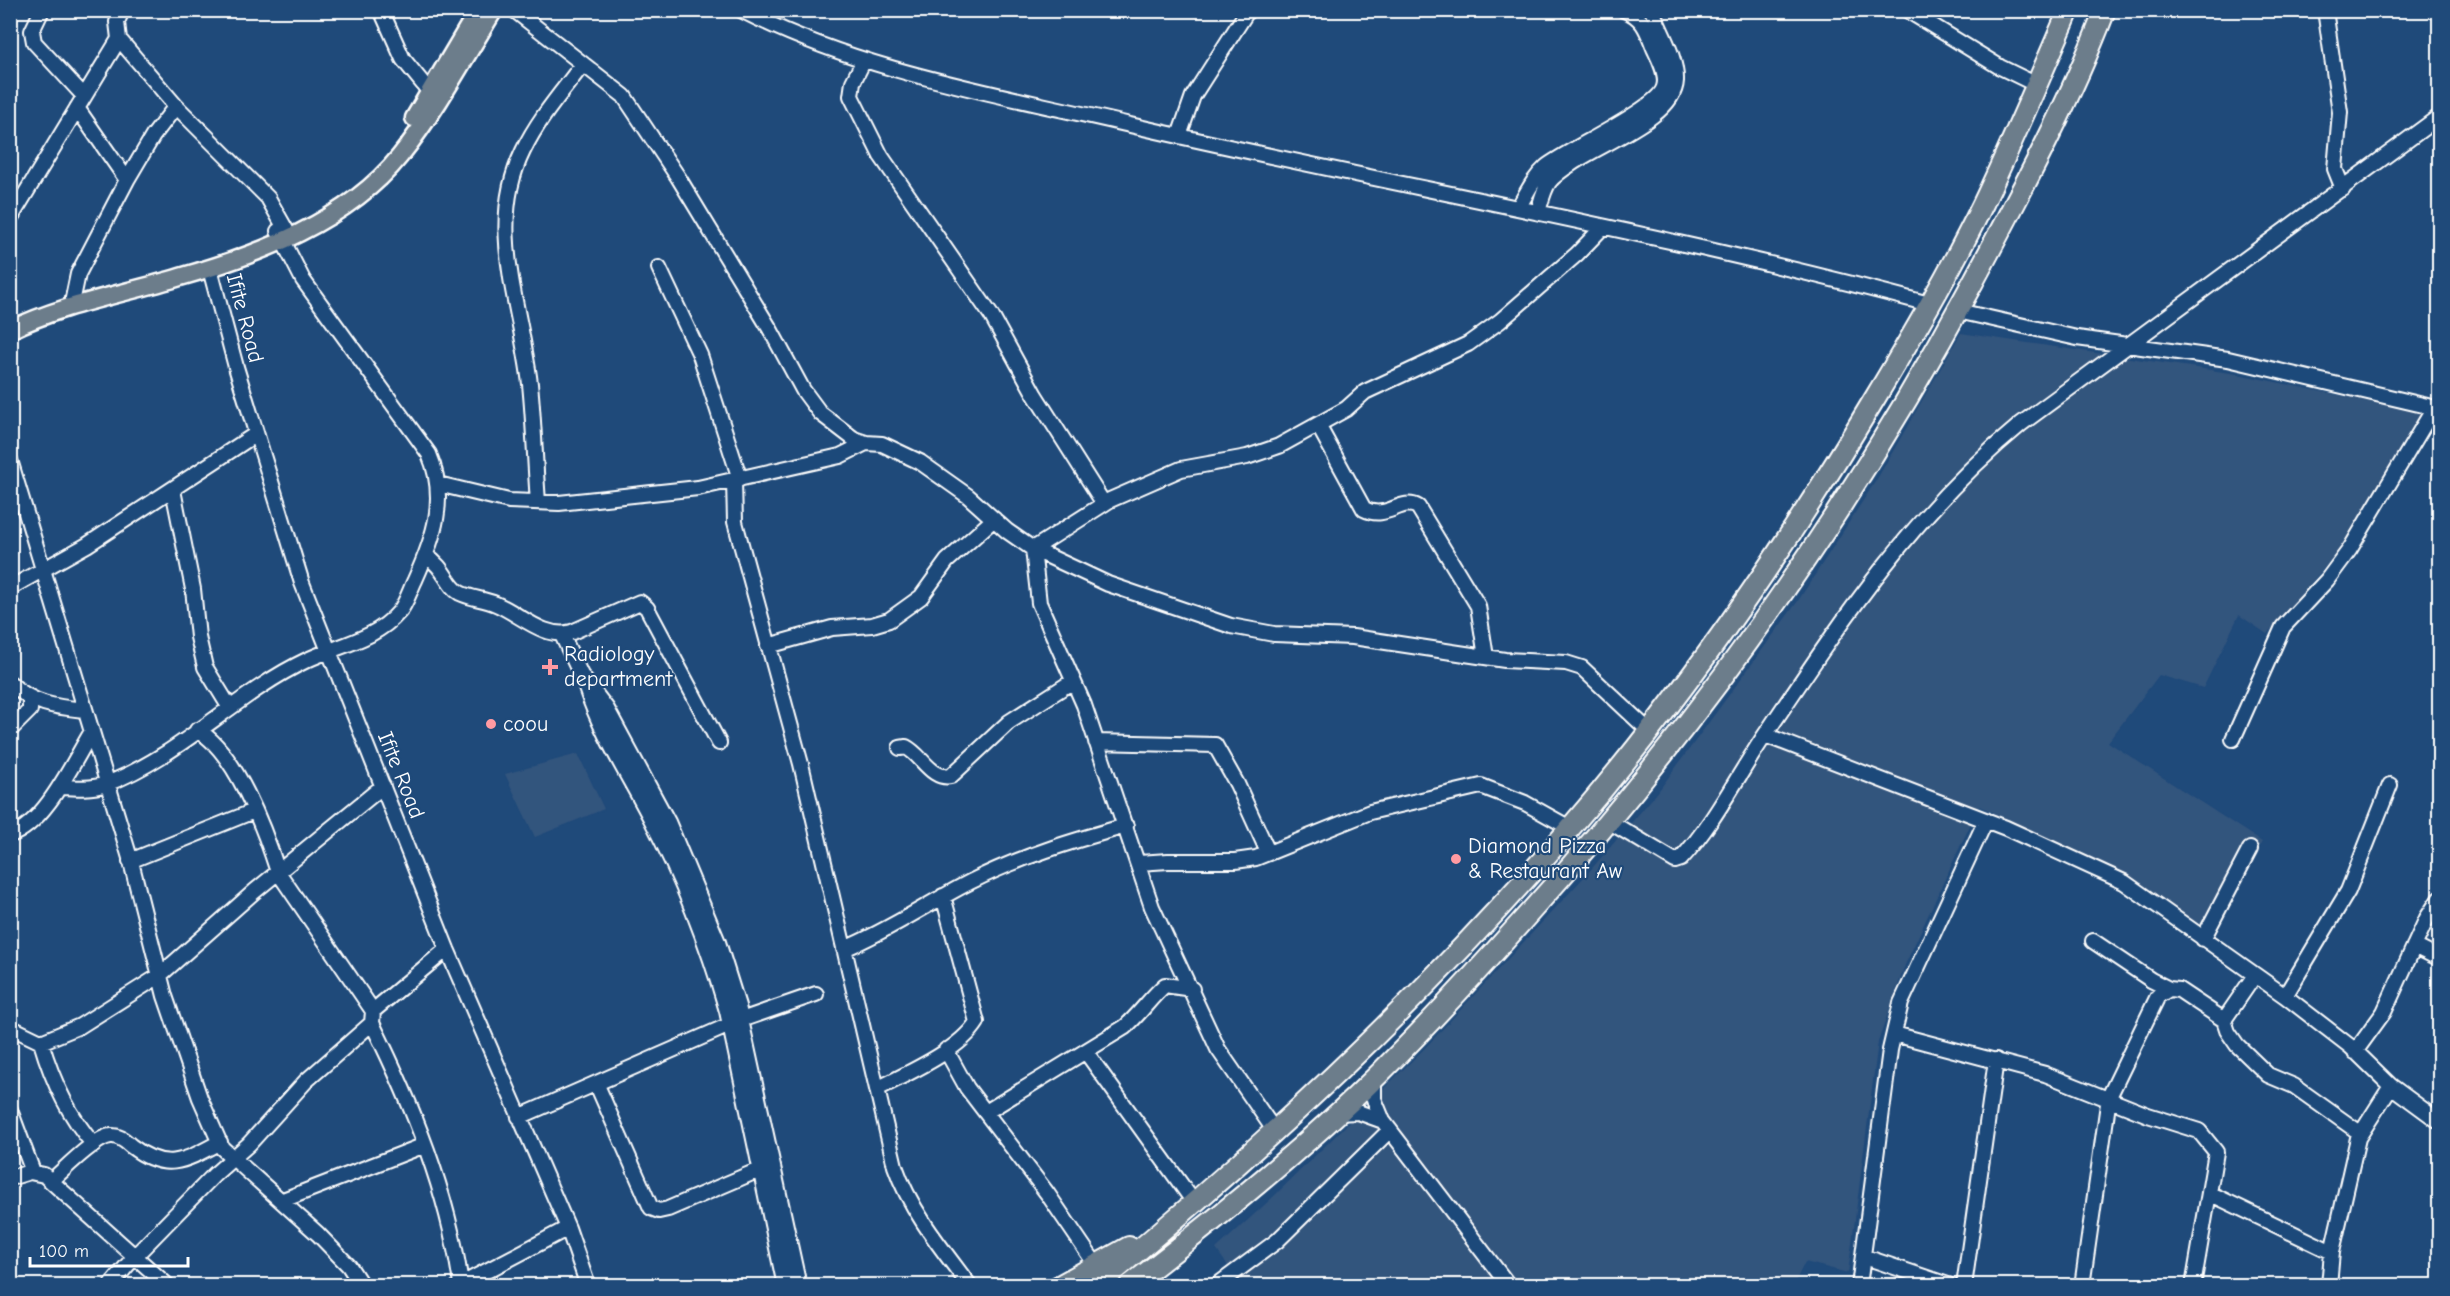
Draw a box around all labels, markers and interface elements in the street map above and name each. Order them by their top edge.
street label: Ifite Road [221,271,269,365]
place label: Radiology department [564,641,673,692]
marker: Radiology department [541,658,559,676]
place label: coou [503,711,548,737]
marker: coou [484,717,498,731]
street label: Ifite Road [372,728,430,822]
place label: Diamond Pizza & Restaurant Aw [1468,833,1622,884]
marker: Diamond Pizza & Restaurant Aw [1449,852,1463,866]
scale bar [30,1230,188,1268]
text: 100 m [39,1241,89,1262]

